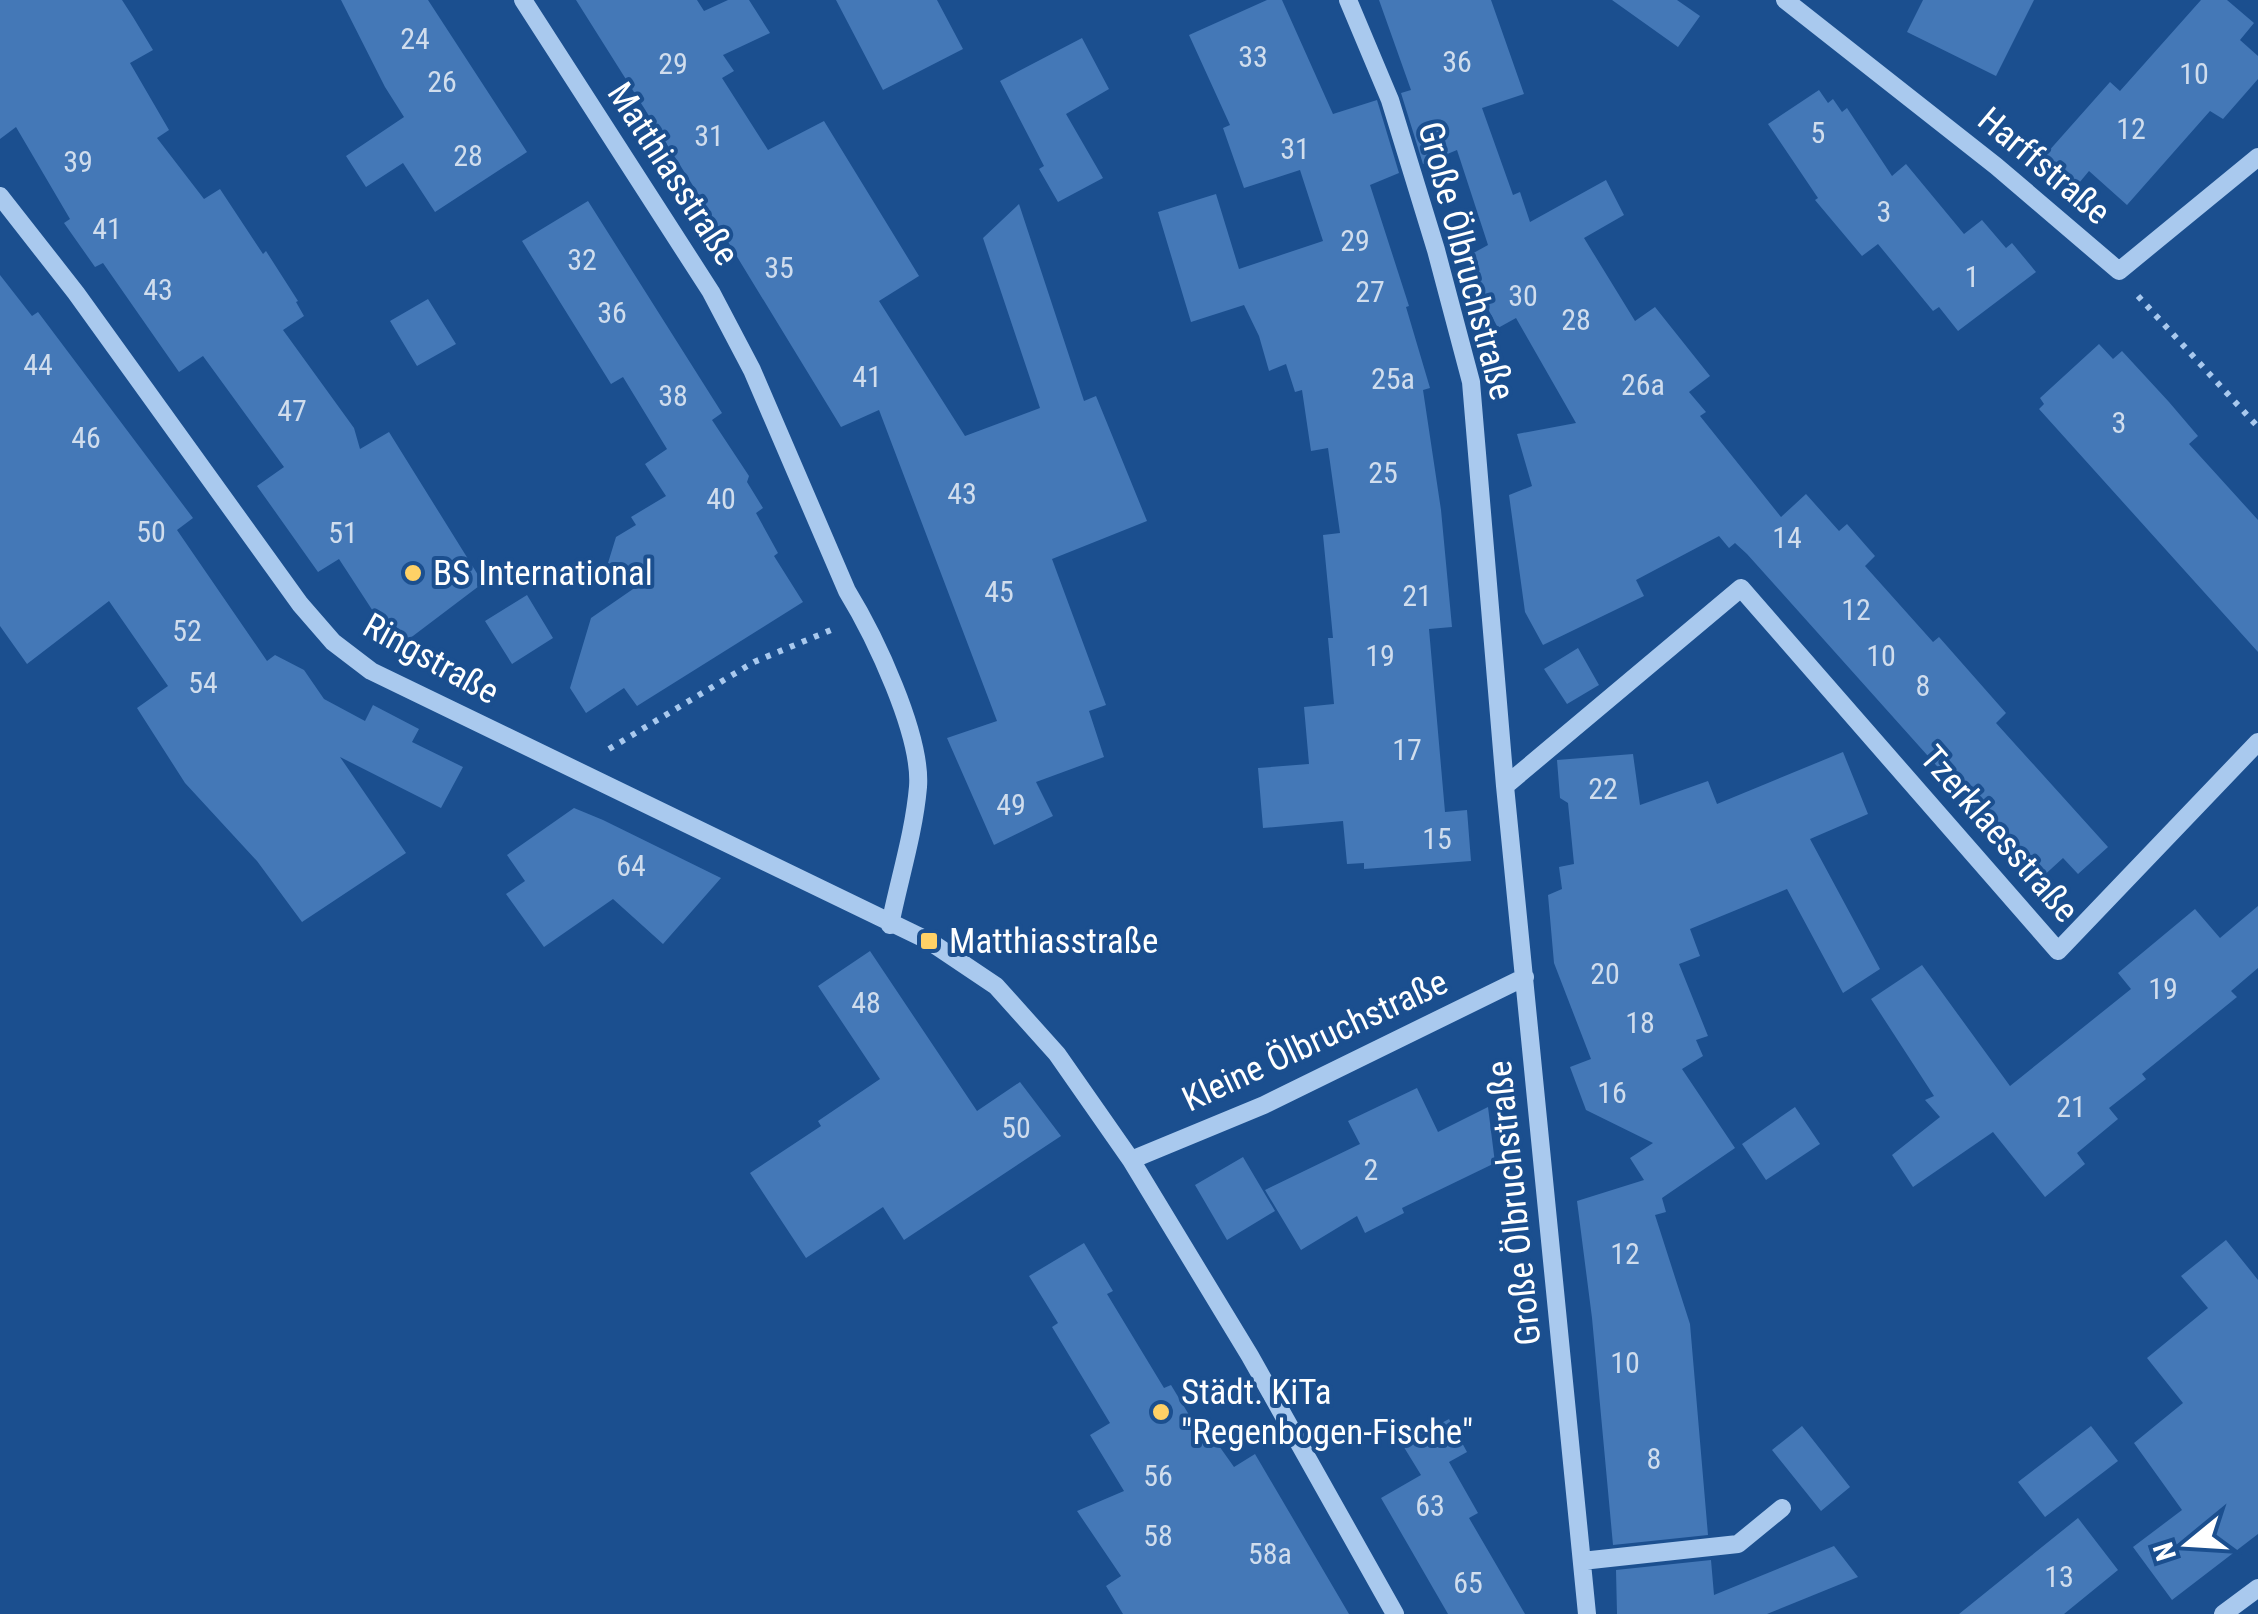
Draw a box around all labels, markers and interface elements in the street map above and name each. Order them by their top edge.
house number: 24 [400,21,430,56]
house number: 33 [1238,39,1268,74]
house number: 36 [1442,44,1472,79]
house number: 29 [658,46,688,81]
house number: 10 [2179,56,2209,91]
house number: 26 [427,64,457,99]
street label: Matthiasstraße [599,75,747,273]
street label: Harffstraße [1970,99,2118,233]
house number: 12 [2116,111,2146,146]
house number: 5 [1811,115,1825,150]
house number: 31 [694,118,724,153]
street label: Große Ölbruchstraße [1409,118,1523,404]
house number: 31 [1280,131,1310,166]
house number: 28 [453,138,483,173]
house number: 39 [63,144,93,179]
house number: 3 [1877,194,1891,229]
house number: 41 [92,211,122,246]
house number: 29 [1340,223,1370,258]
house number: 32 [567,242,597,277]
house number: 35 [764,250,794,285]
house number: 1 [1965,259,1979,294]
house number: 43 [143,272,173,307]
house number: 27 [1355,274,1385,309]
house number: 30 [1508,278,1538,313]
house number: 36 [597,295,627,330]
house number: 28 [1561,302,1591,337]
house number: 44 [23,347,53,382]
house number: 41 [852,359,882,394]
house number: 25a [1371,361,1415,396]
house number: 26a [1621,367,1665,402]
house number: 38 [658,378,688,413]
house number: 47 [277,393,307,428]
house number: 3 [2112,405,2126,440]
house number: 46 [71,420,101,455]
house number: 25 [1368,455,1398,490]
house number: 43 [947,476,977,511]
house number: 40 [706,481,736,516]
house number: 50 [136,514,166,549]
house number: 51 [328,515,358,550]
house number: 14 [1772,520,1802,555]
place label: BS International [433,553,653,594]
marker: BS International [402,562,424,584]
house number: 45 [984,574,1014,609]
house number: 21 [1402,578,1432,613]
house number: 12 [1841,592,1871,627]
street label: Ringstraße [356,605,506,713]
house number: 52 [172,613,202,648]
house number: 19 [1365,638,1395,673]
house number: 10 [1866,638,1896,673]
house number: 54 [188,665,218,700]
house number: 8 [1916,668,1930,703]
house number: 17 [1392,732,1422,767]
street label: Tzerklaesstraße [1911,738,2087,930]
house number: 22 [1588,771,1618,806]
house number: 49 [996,787,1026,822]
house number: 15 [1422,821,1452,856]
house number: 64 [616,848,646,883]
place label: Matthiasstraße [949,921,1158,962]
marker: Matthiasstraße [918,930,940,952]
house number: 20 [1590,956,1620,991]
street label: Kleine Ölbruchstraße [1176,962,1454,1120]
house number: 19 [2148,971,2178,1006]
house number: 48 [851,985,881,1020]
house number: 18 [1625,1005,1655,1040]
street label: Große Ölbruchstraße [1479,1059,1549,1347]
house number: 16 [1597,1075,1627,1110]
house number: 21 [2056,1089,2086,1124]
house number: 50 [1001,1110,1031,1145]
house number: 2 [1364,1152,1378,1187]
house number: 12 [1610,1236,1640,1271]
house number: 10 [1610,1345,1640,1380]
place label: Städt. KiTa "Regenbogen-Fische" [1181,1372,1473,1453]
marker: Städt. KiTa "Regenbogen-Fische" [1150,1401,1172,1423]
house number: 8 [1647,1441,1661,1476]
house number: 56 [1143,1458,1173,1493]
house number: 63 [1415,1488,1445,1523]
north arrow [2138,1494,2238,1594]
house number: 58 [1143,1518,1173,1553]
house number: 58a [1248,1536,1292,1571]
text: N [2146,1538,2183,1565]
house number: 13 [2044,1559,2074,1594]
house number: 65 [1453,1565,1483,1600]

